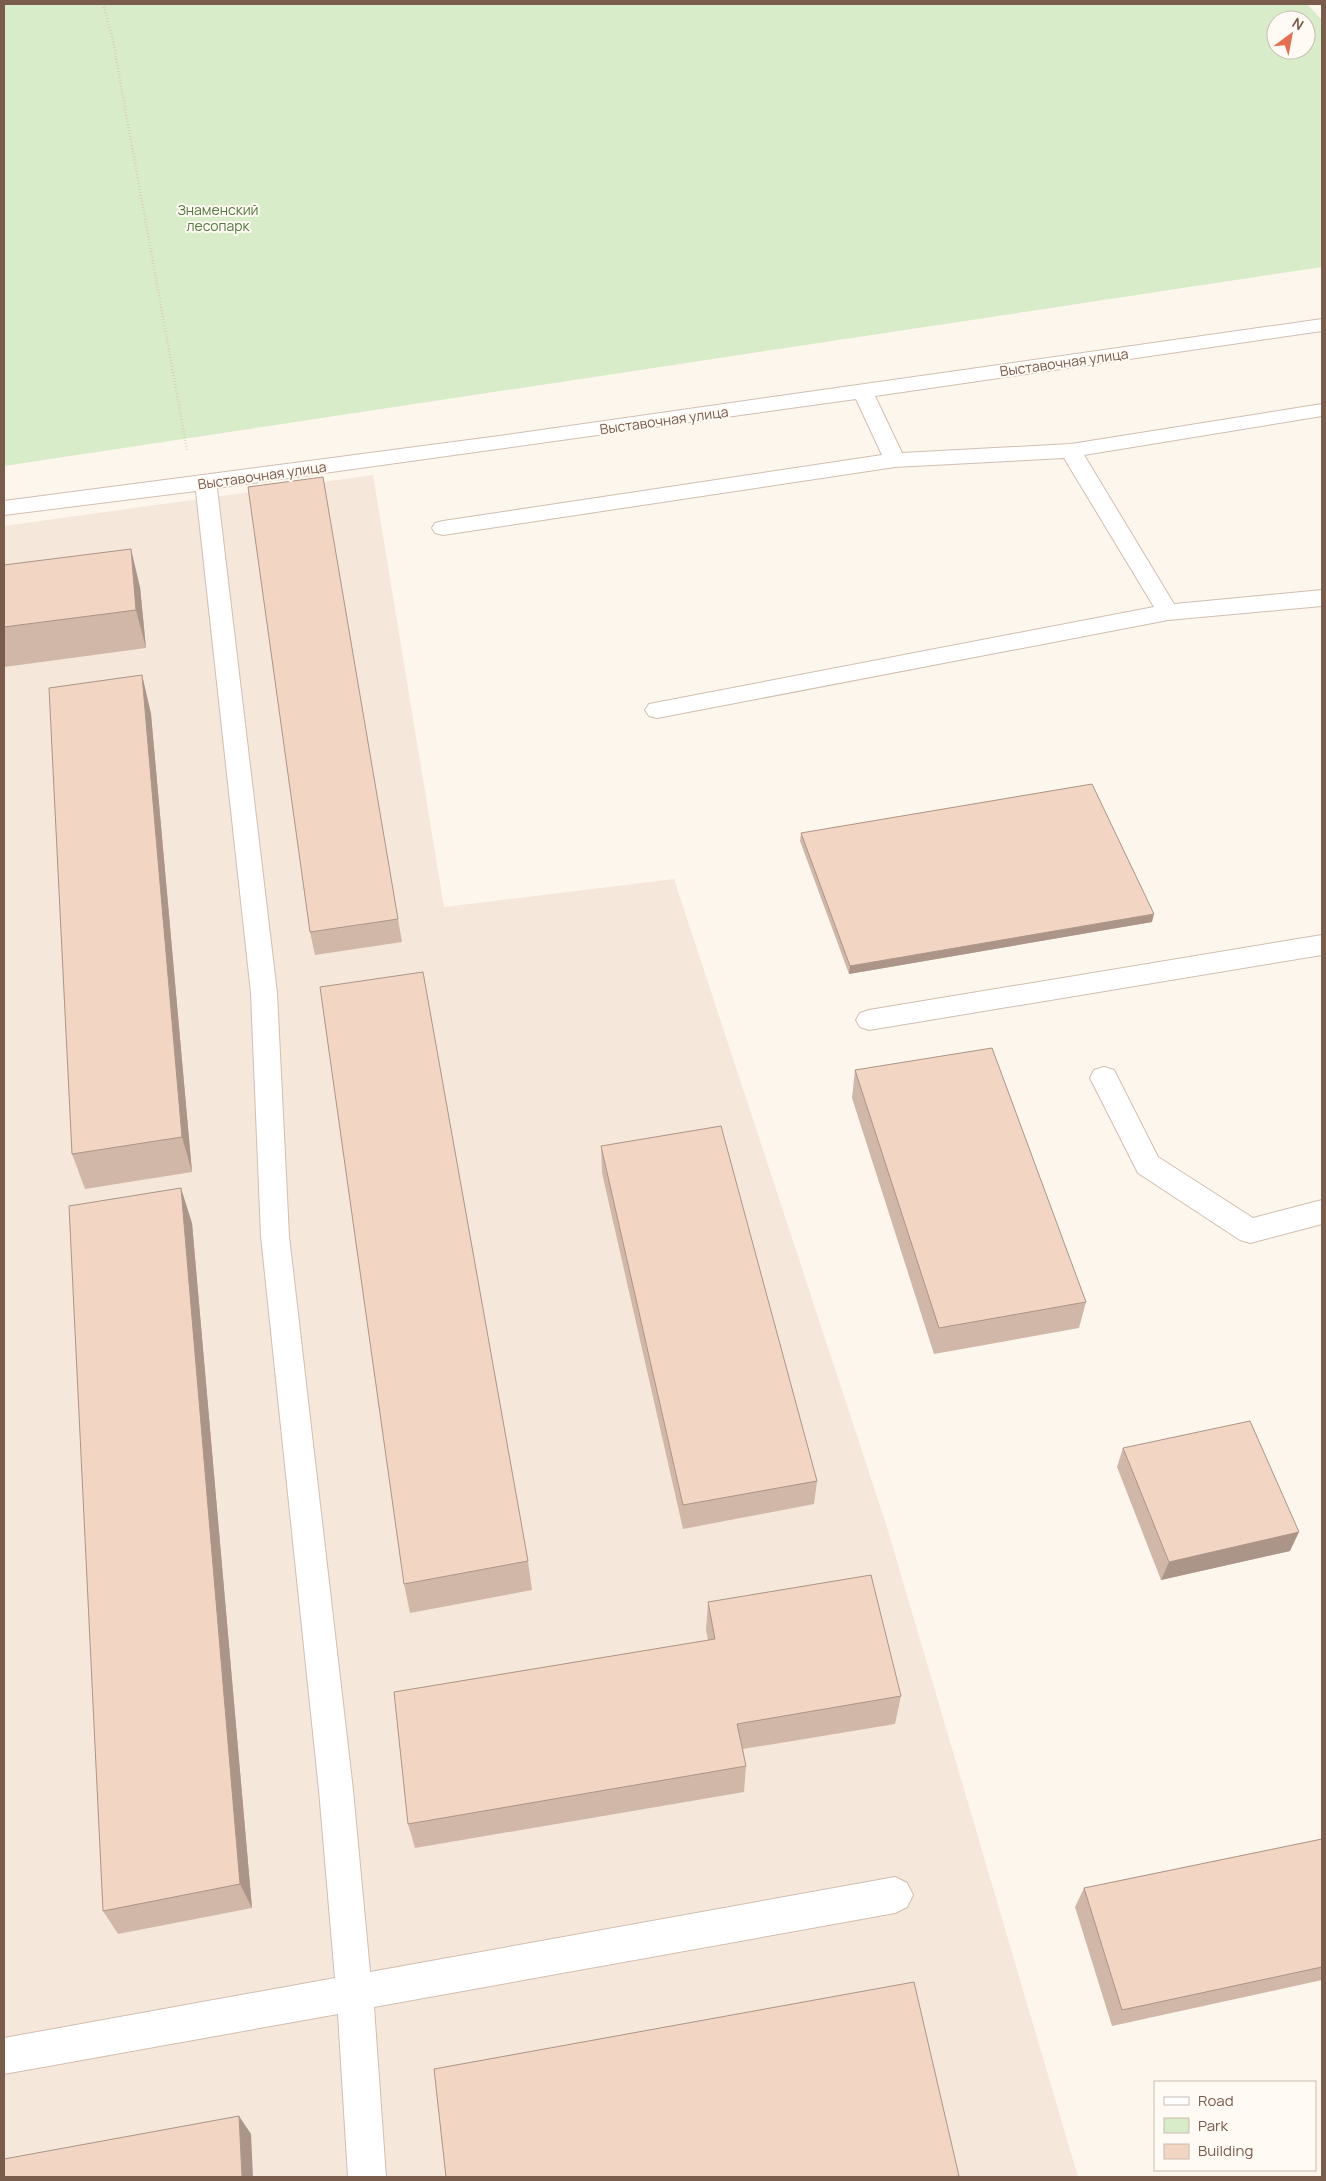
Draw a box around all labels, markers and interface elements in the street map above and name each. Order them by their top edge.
north arrow [1266,10,1316,60]
text: N [1289,13,1307,34]
park label: Знаменский лесопарк [177,200,259,235]
street label: Выставочная улица [998,344,1130,380]
street label: Выставочная улица [598,402,730,438]
street label: Выставочная улица [196,457,328,493]
legend [1154,2081,1316,2171]
text: Road [1198,2090,1234,2111]
text: Park [1198,2115,1228,2136]
text: Building [1198,2140,1253,2161]

